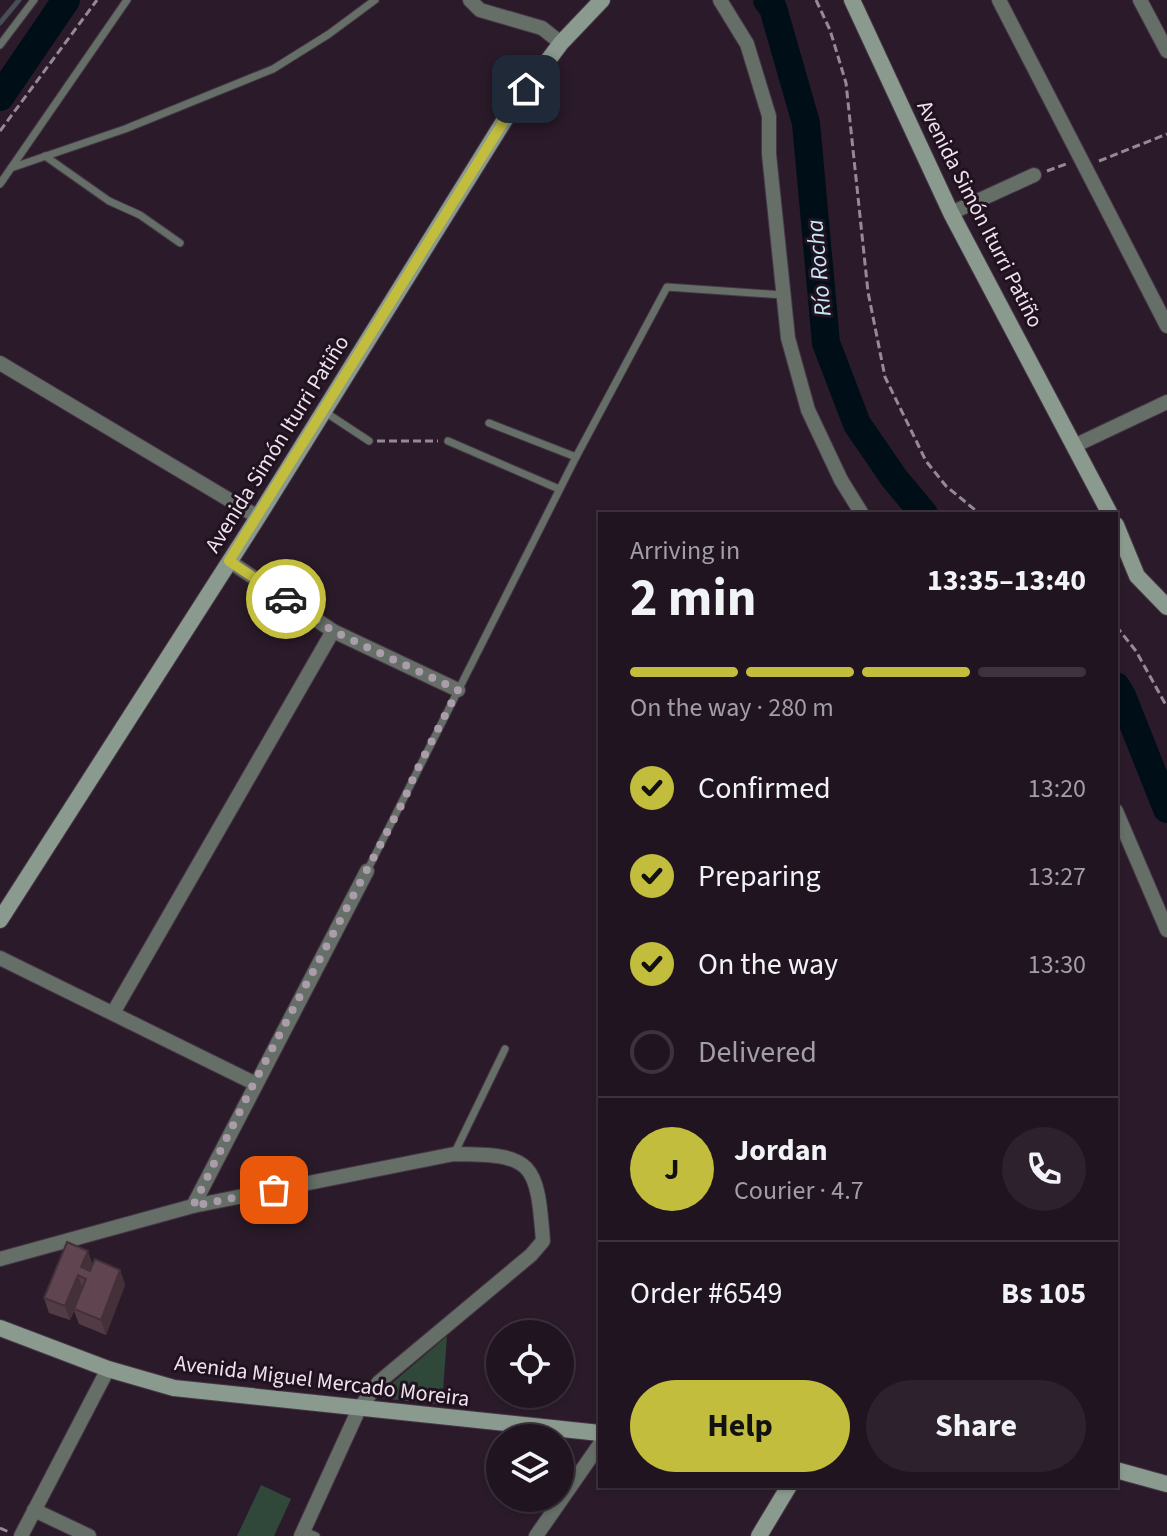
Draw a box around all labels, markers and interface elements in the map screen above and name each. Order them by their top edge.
pin [492,55,560,123]
icon: home [504,67,548,111]
street label: Avenida Simón Iturri Patiño [909,95,1051,333]
water label: Río Rocha [797,218,841,318]
street label: Avenida Simón Iturri Patiño [197,329,357,559]
text: Arriving in [630,532,740,569]
courier [246,559,326,639]
text: 13:35–13:40 [927,559,1086,602]
text: 2 min [630,562,757,636]
icon: car [264,577,308,621]
text: On the way · 280 m [630,689,834,726]
icon: check [630,766,674,810]
text: Confirmed [698,767,831,810]
text: 13:20 [1028,770,1086,807]
icon: check [630,854,674,898]
text: Preparing [698,855,821,898]
text: 13:27 [1028,858,1086,895]
icon: check [630,942,674,986]
text: On the way [698,943,838,986]
text: 13:30 [1028,946,1086,983]
text: Delivered [698,1031,817,1074]
button: phone [1002,1127,1086,1211]
text: Jordan [734,1129,828,1172]
text: J [664,1148,680,1191]
pin [240,1156,308,1224]
icon: bag [252,1168,296,1212]
text: Courier · 4.7 [734,1172,864,1209]
text: Order #6549 [630,1272,783,1315]
text: Bs 105 [1001,1272,1086,1315]
map controls [486,1320,574,1512]
button: locate [486,1320,574,1408]
street label: Avenida Miguel Mercado Moreira [173,1347,471,1415]
button: Help [630,1380,850,1472]
button: Share [866,1380,1086,1472]
button: layers [486,1424,574,1512]

